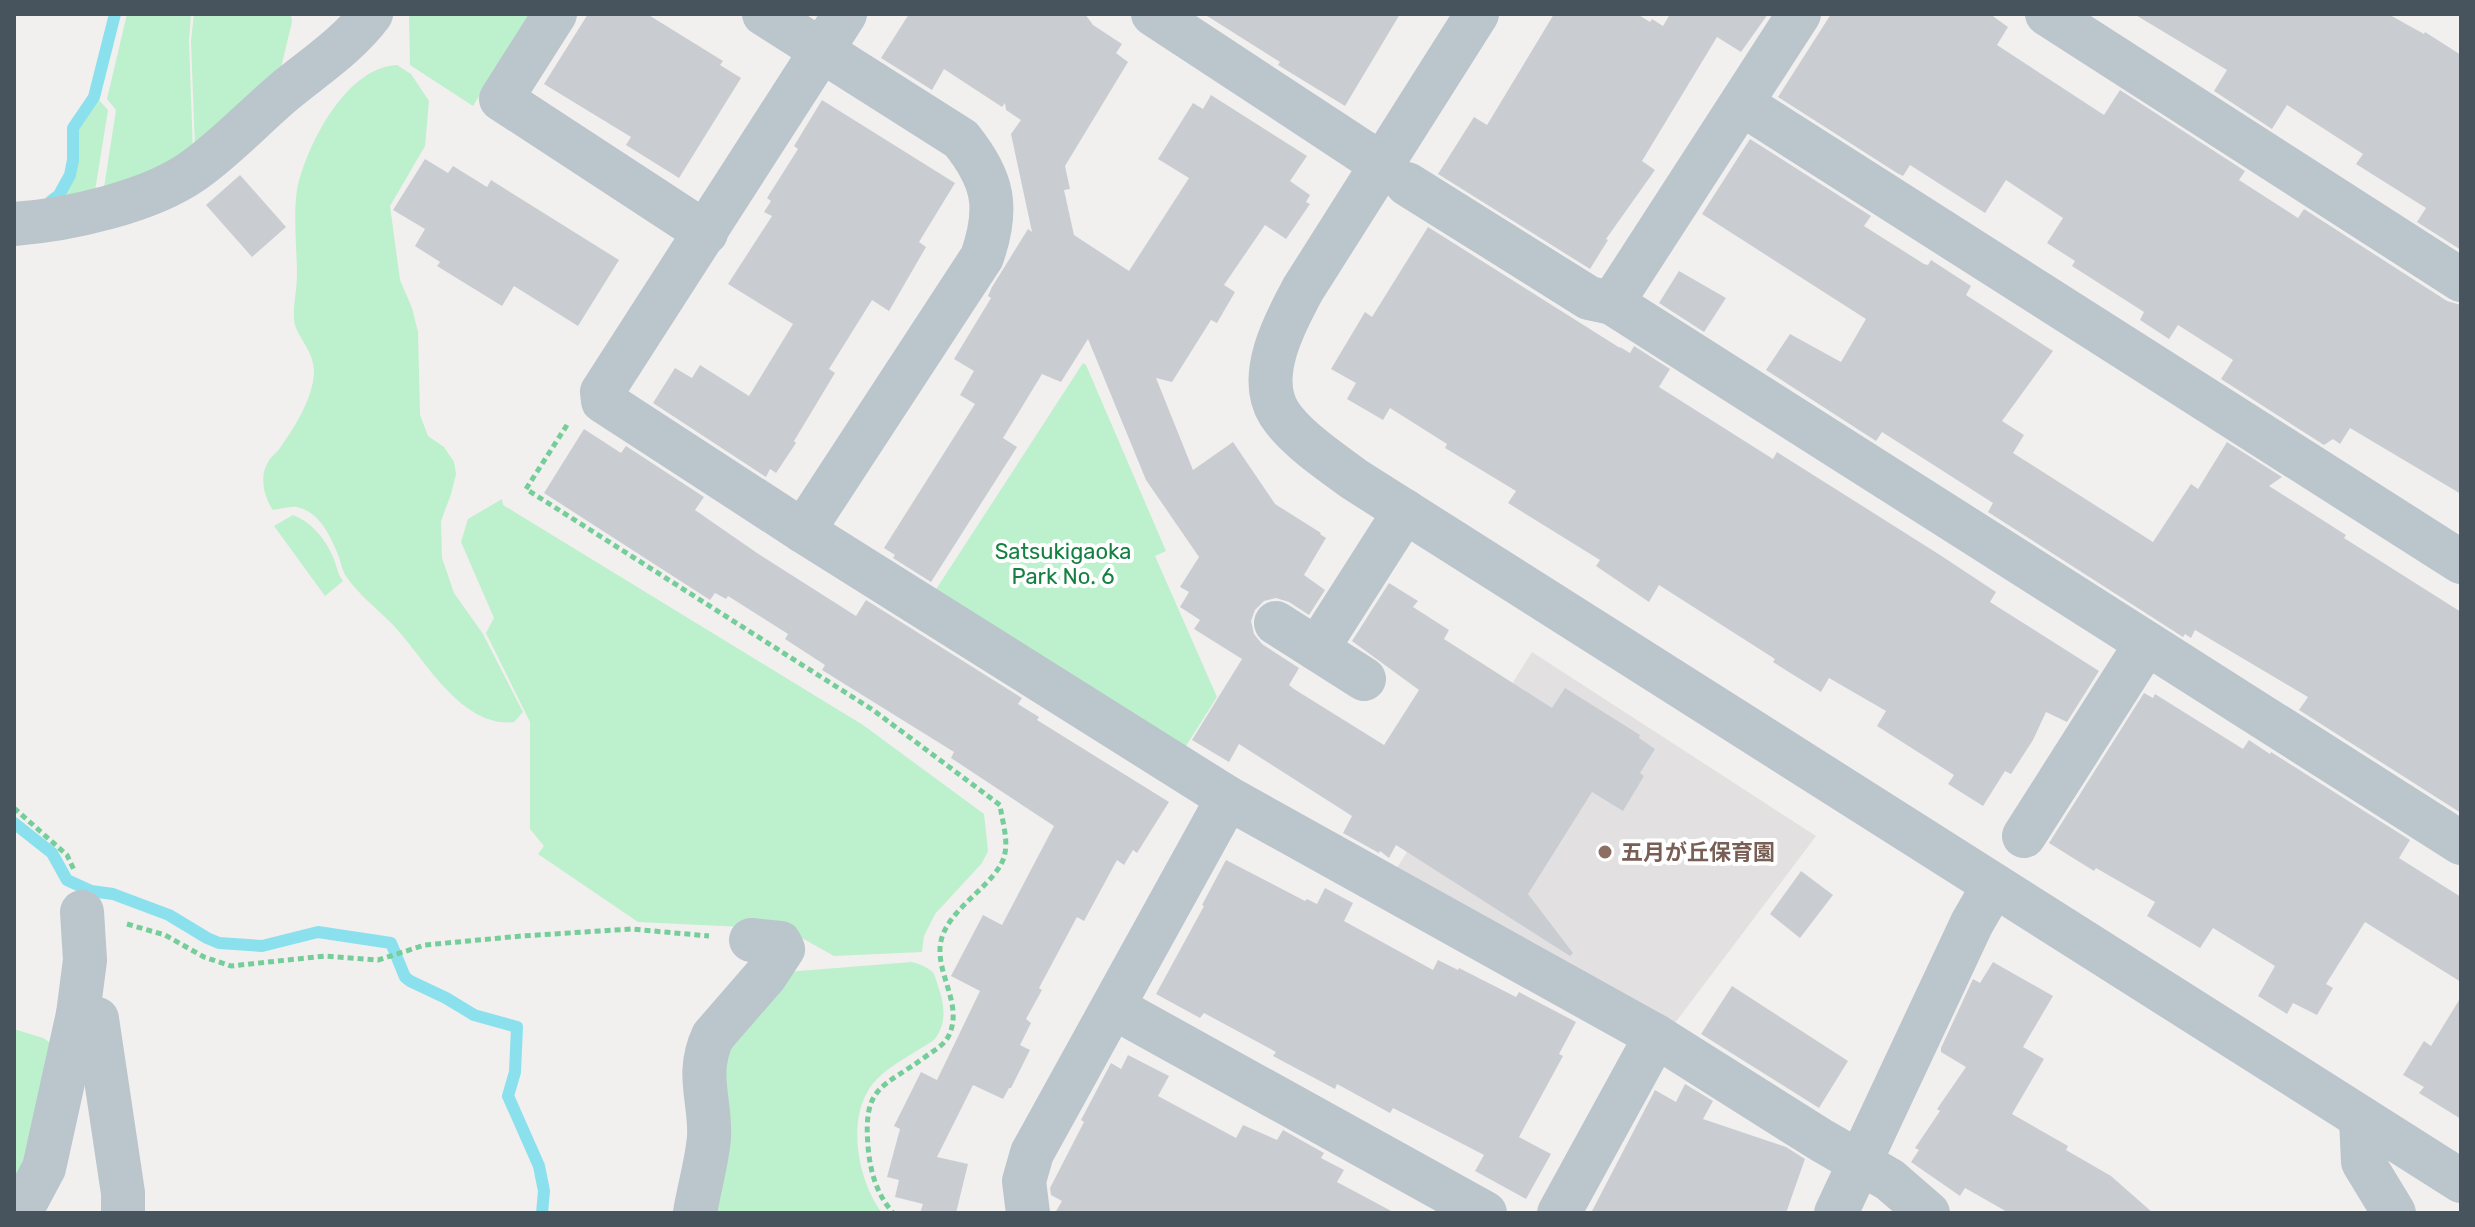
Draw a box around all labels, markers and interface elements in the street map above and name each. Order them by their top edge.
park label: Satsukigaoka Park No. 6 [995,538,1131,590]
place label: 五月が丘保育園 [1621,839,1775,866]
marker: 五月が丘保育園 [1596,843,1614,861]

